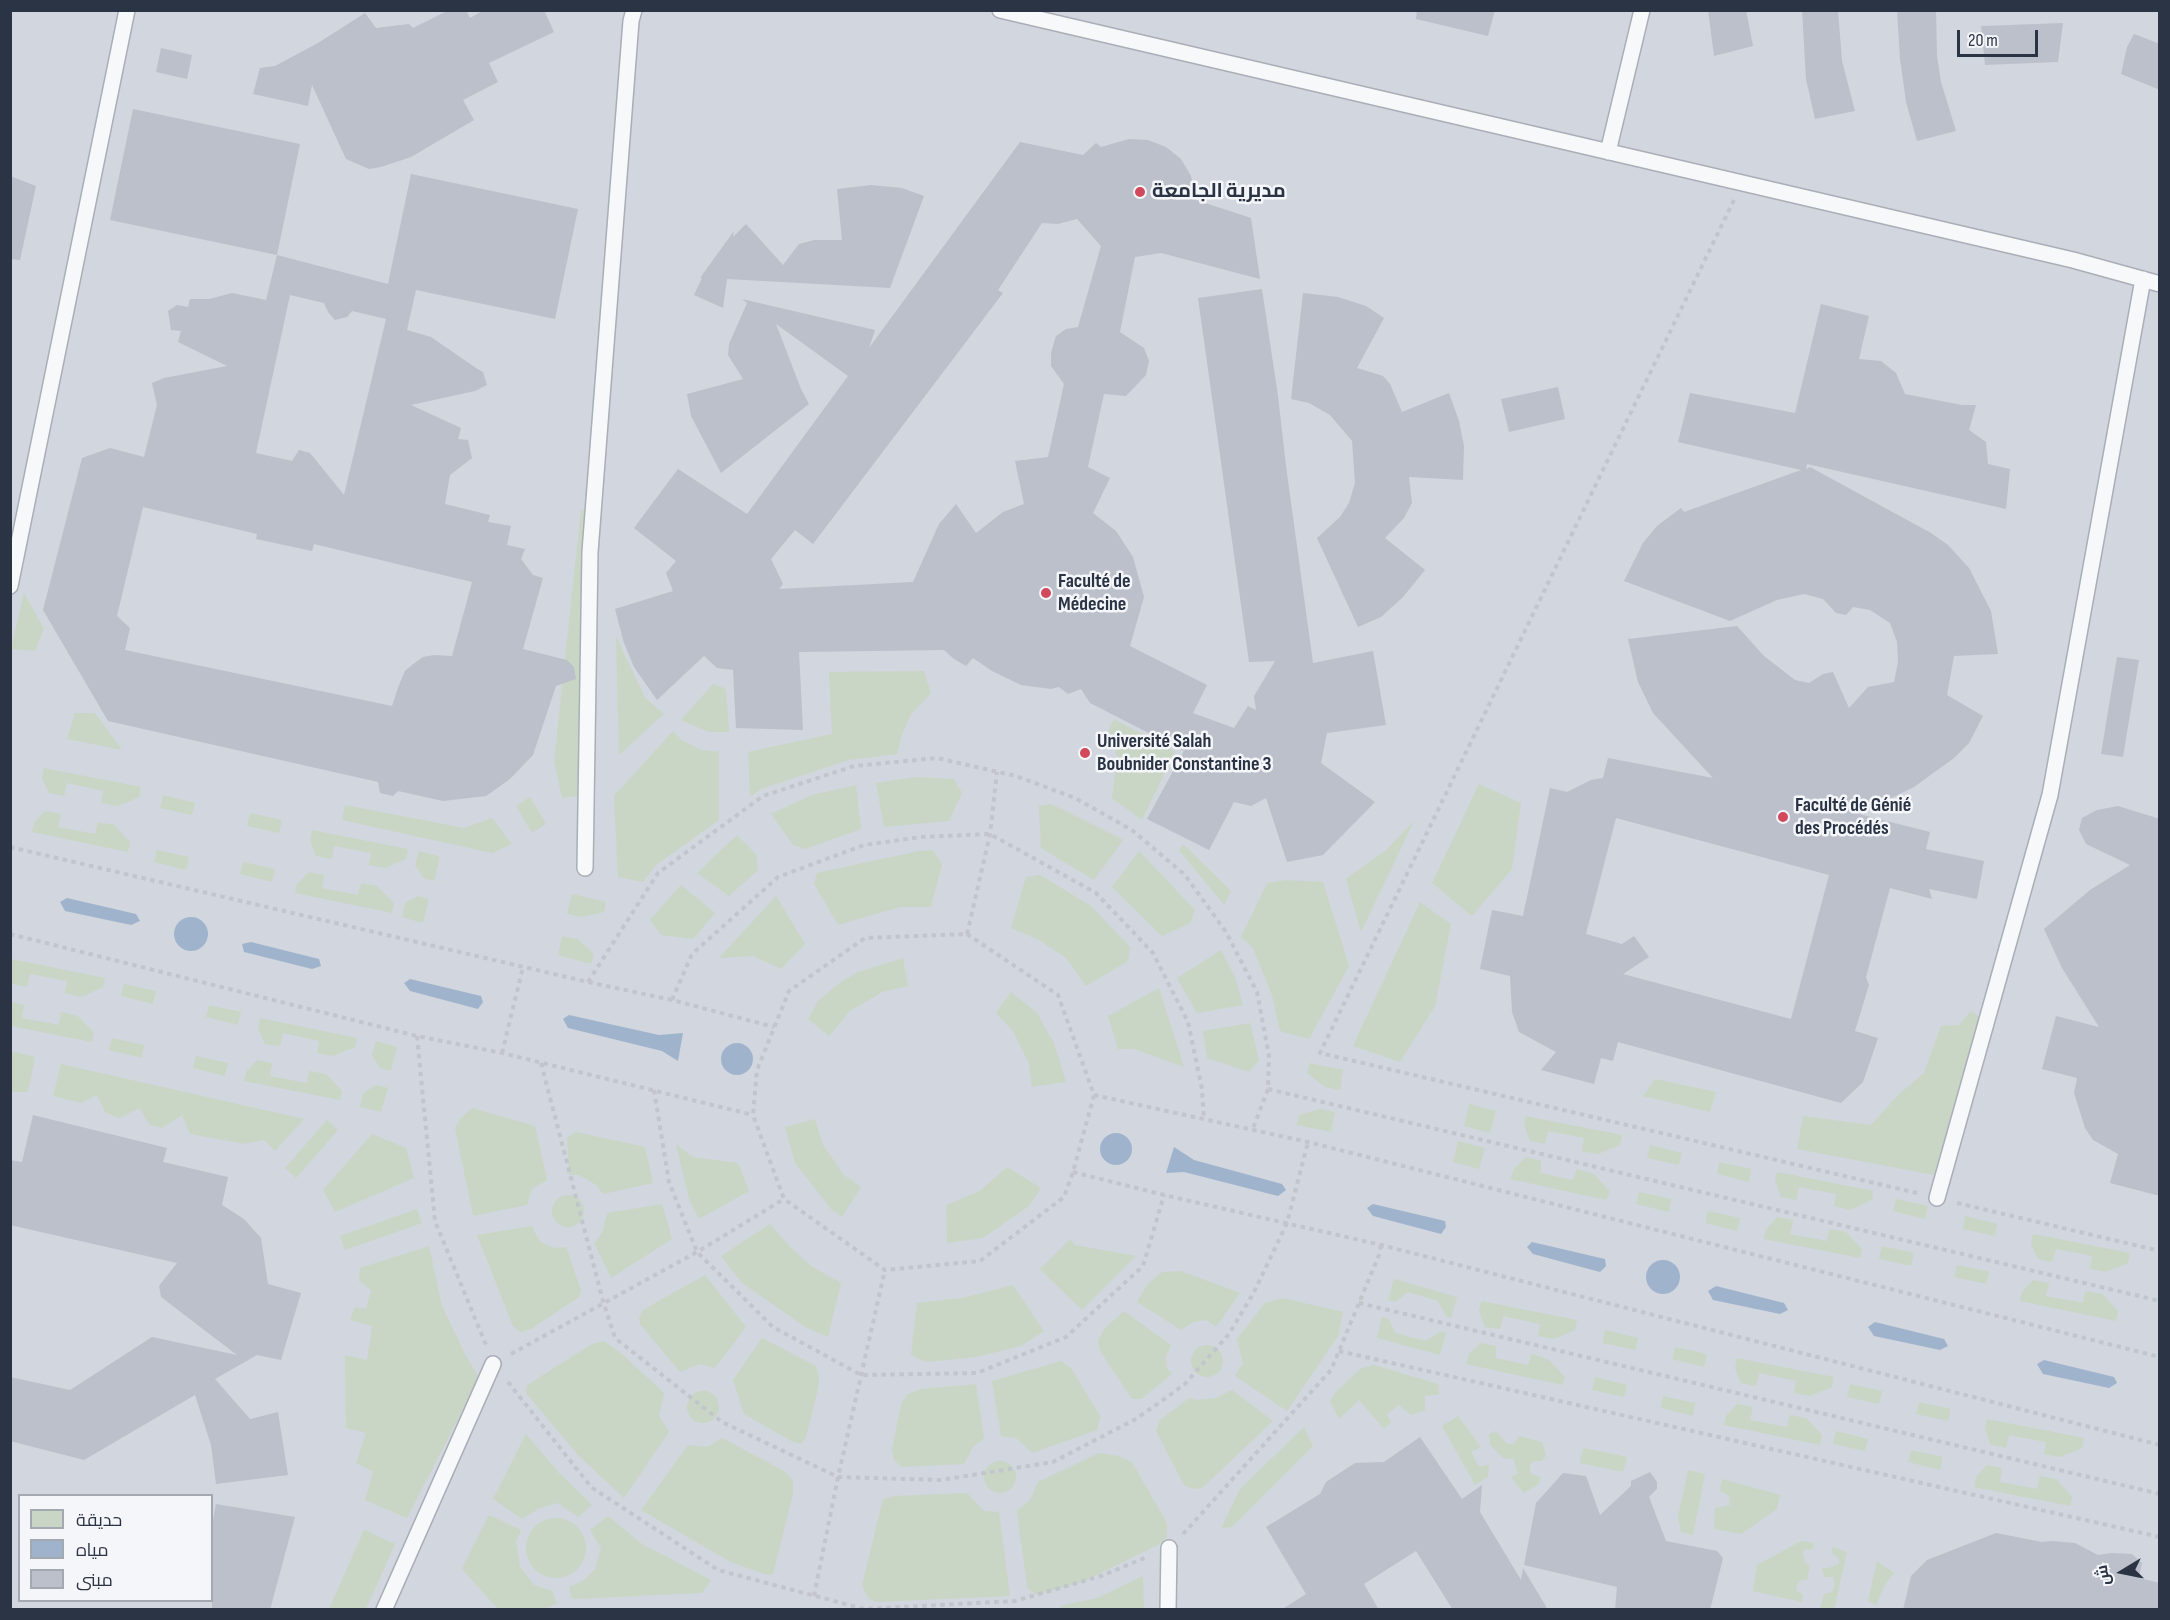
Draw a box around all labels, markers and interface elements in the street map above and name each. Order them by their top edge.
scale bar [1960,18,2041,56]
text: 20 m [1968,30,1998,51]
place label: مديرية الجامعة [1152,180,1286,204]
marker: مديرية الجامعة [1133,185,1147,199]
place label: Faculté de Médecine [1058,570,1131,617]
marker: Faculté de Médecine [1039,586,1053,600]
place label: Université Salah Boubnider Constantine 3 [1097,730,1272,777]
marker: Université Salah Boubnider Constantine 3 [1078,746,1092,760]
place label: Faculté de Génié des Procédés [1795,794,1911,841]
marker: Faculté de Génié des Procédés [1776,810,1790,824]
legend [18,1494,213,1602]
text: حديقة [76,1510,122,1531]
text: مياه [76,1540,109,1561]
north arrow [2092,1542,2152,1602]
text: ش [2093,1563,2115,1587]
text: مبنى [76,1570,113,1591]

